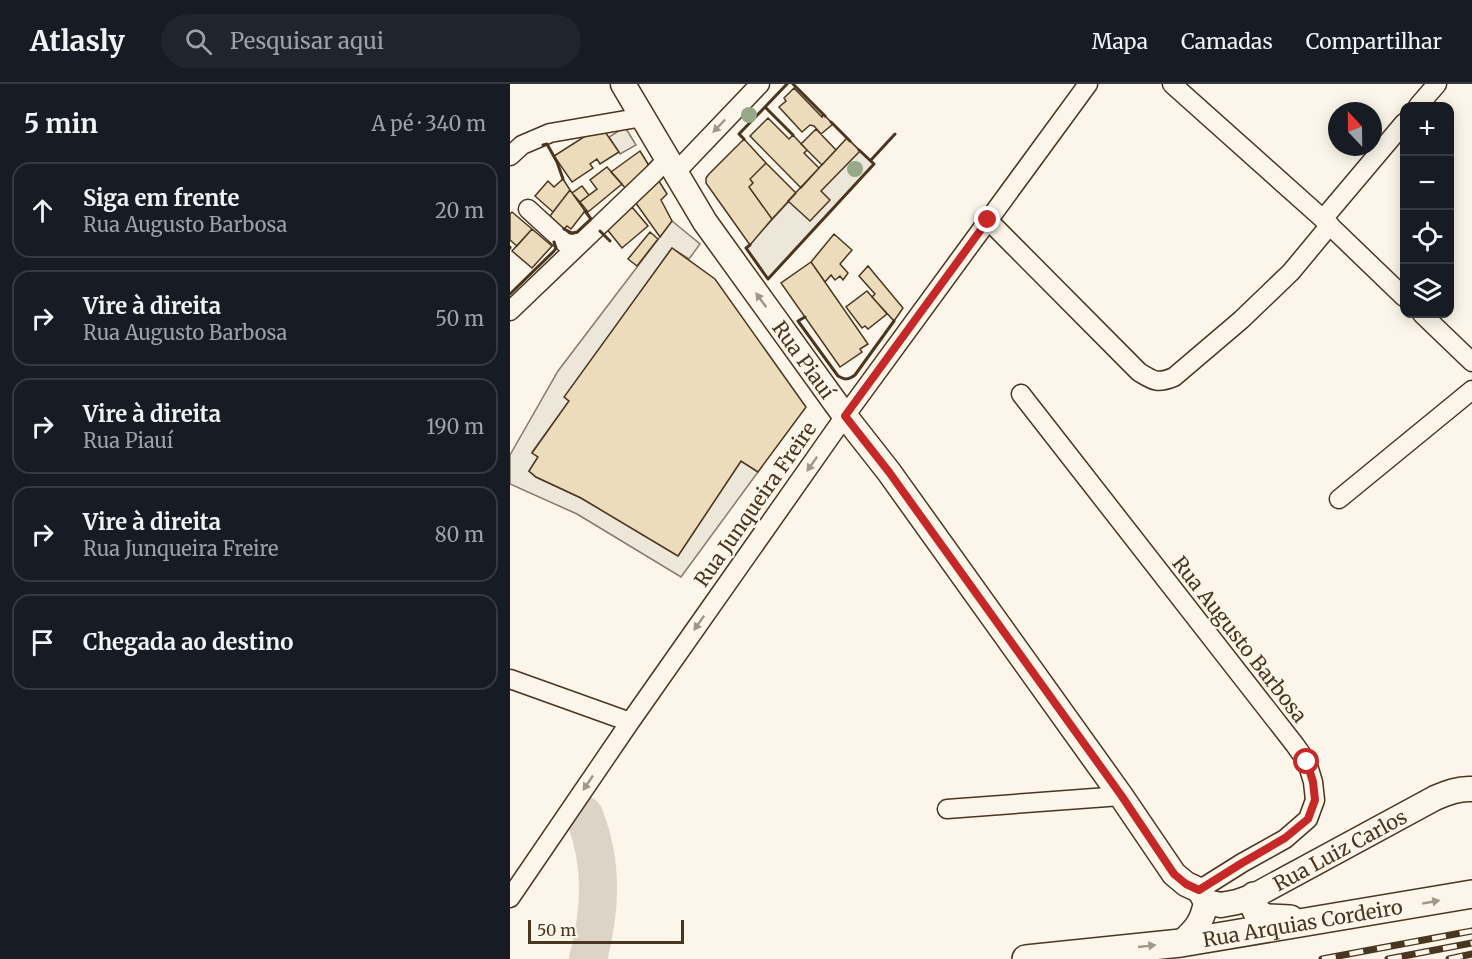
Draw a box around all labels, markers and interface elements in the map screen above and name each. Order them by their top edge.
search box [161,14,581,68]
text: Atlasly [30,23,125,59]
icon: search [182,25,215,58]
text: Pesquisar aqui [230,27,384,55]
text: Mapa [1092,28,1148,55]
text: Camadas [1181,28,1273,55]
text: Compartilhar [1306,28,1442,55]
north arrow [1328,102,1382,156]
map controls [1400,102,1454,318]
button: + [1400,102,1454,156]
text: 5 min [24,107,98,140]
text: A pé · 340 m [371,111,486,136]
one-way arrow [712,118,726,132]
button: − [1400,156,1454,210]
text: Siga em frente [83,184,239,212]
icon: ahead [26,194,59,227]
text: 20 m [435,198,484,223]
route end [974,206,1000,232]
button: locate [1400,210,1454,264]
text: Rua Augusto Barbosa [83,212,287,237]
button: layers [1400,264,1454,318]
text: Vire à direita [83,292,221,320]
one-way arrow [755,292,767,308]
icon: right [26,302,59,335]
text: 50 m [435,306,484,331]
street label: Rua Piauí [768,315,841,404]
text: Rua Augusto Barbosa [83,320,287,345]
text: Vire à direita [83,400,221,428]
icon: right [26,410,59,443]
text: 190 m [426,414,484,439]
street label: Rua Junqueira Freire [689,417,821,591]
text: Rua Piauí [83,428,173,453]
one-way arrow [806,455,818,471]
text: Vire à direita [83,508,221,536]
icon: right [26,518,59,551]
text: 80 m [435,522,484,547]
text: Rua Junqueira Freire [83,536,279,561]
street label: Rua Augusto Barbosa [1167,551,1313,727]
one-way arrow [693,615,705,631]
icon: arrive [26,626,59,659]
text: Chegada ao destino [83,628,293,656]
route start [1293,748,1319,774]
one-way arrow [582,775,594,791]
street label: Rua Luiz Carlos [1268,803,1411,896]
street label: Rua Arquias Cordeiro [1201,893,1405,952]
one-way arrow [1421,897,1440,906]
scale bar [528,917,684,944]
text: 50 m [537,920,576,940]
one-way arrow [1137,941,1156,951]

